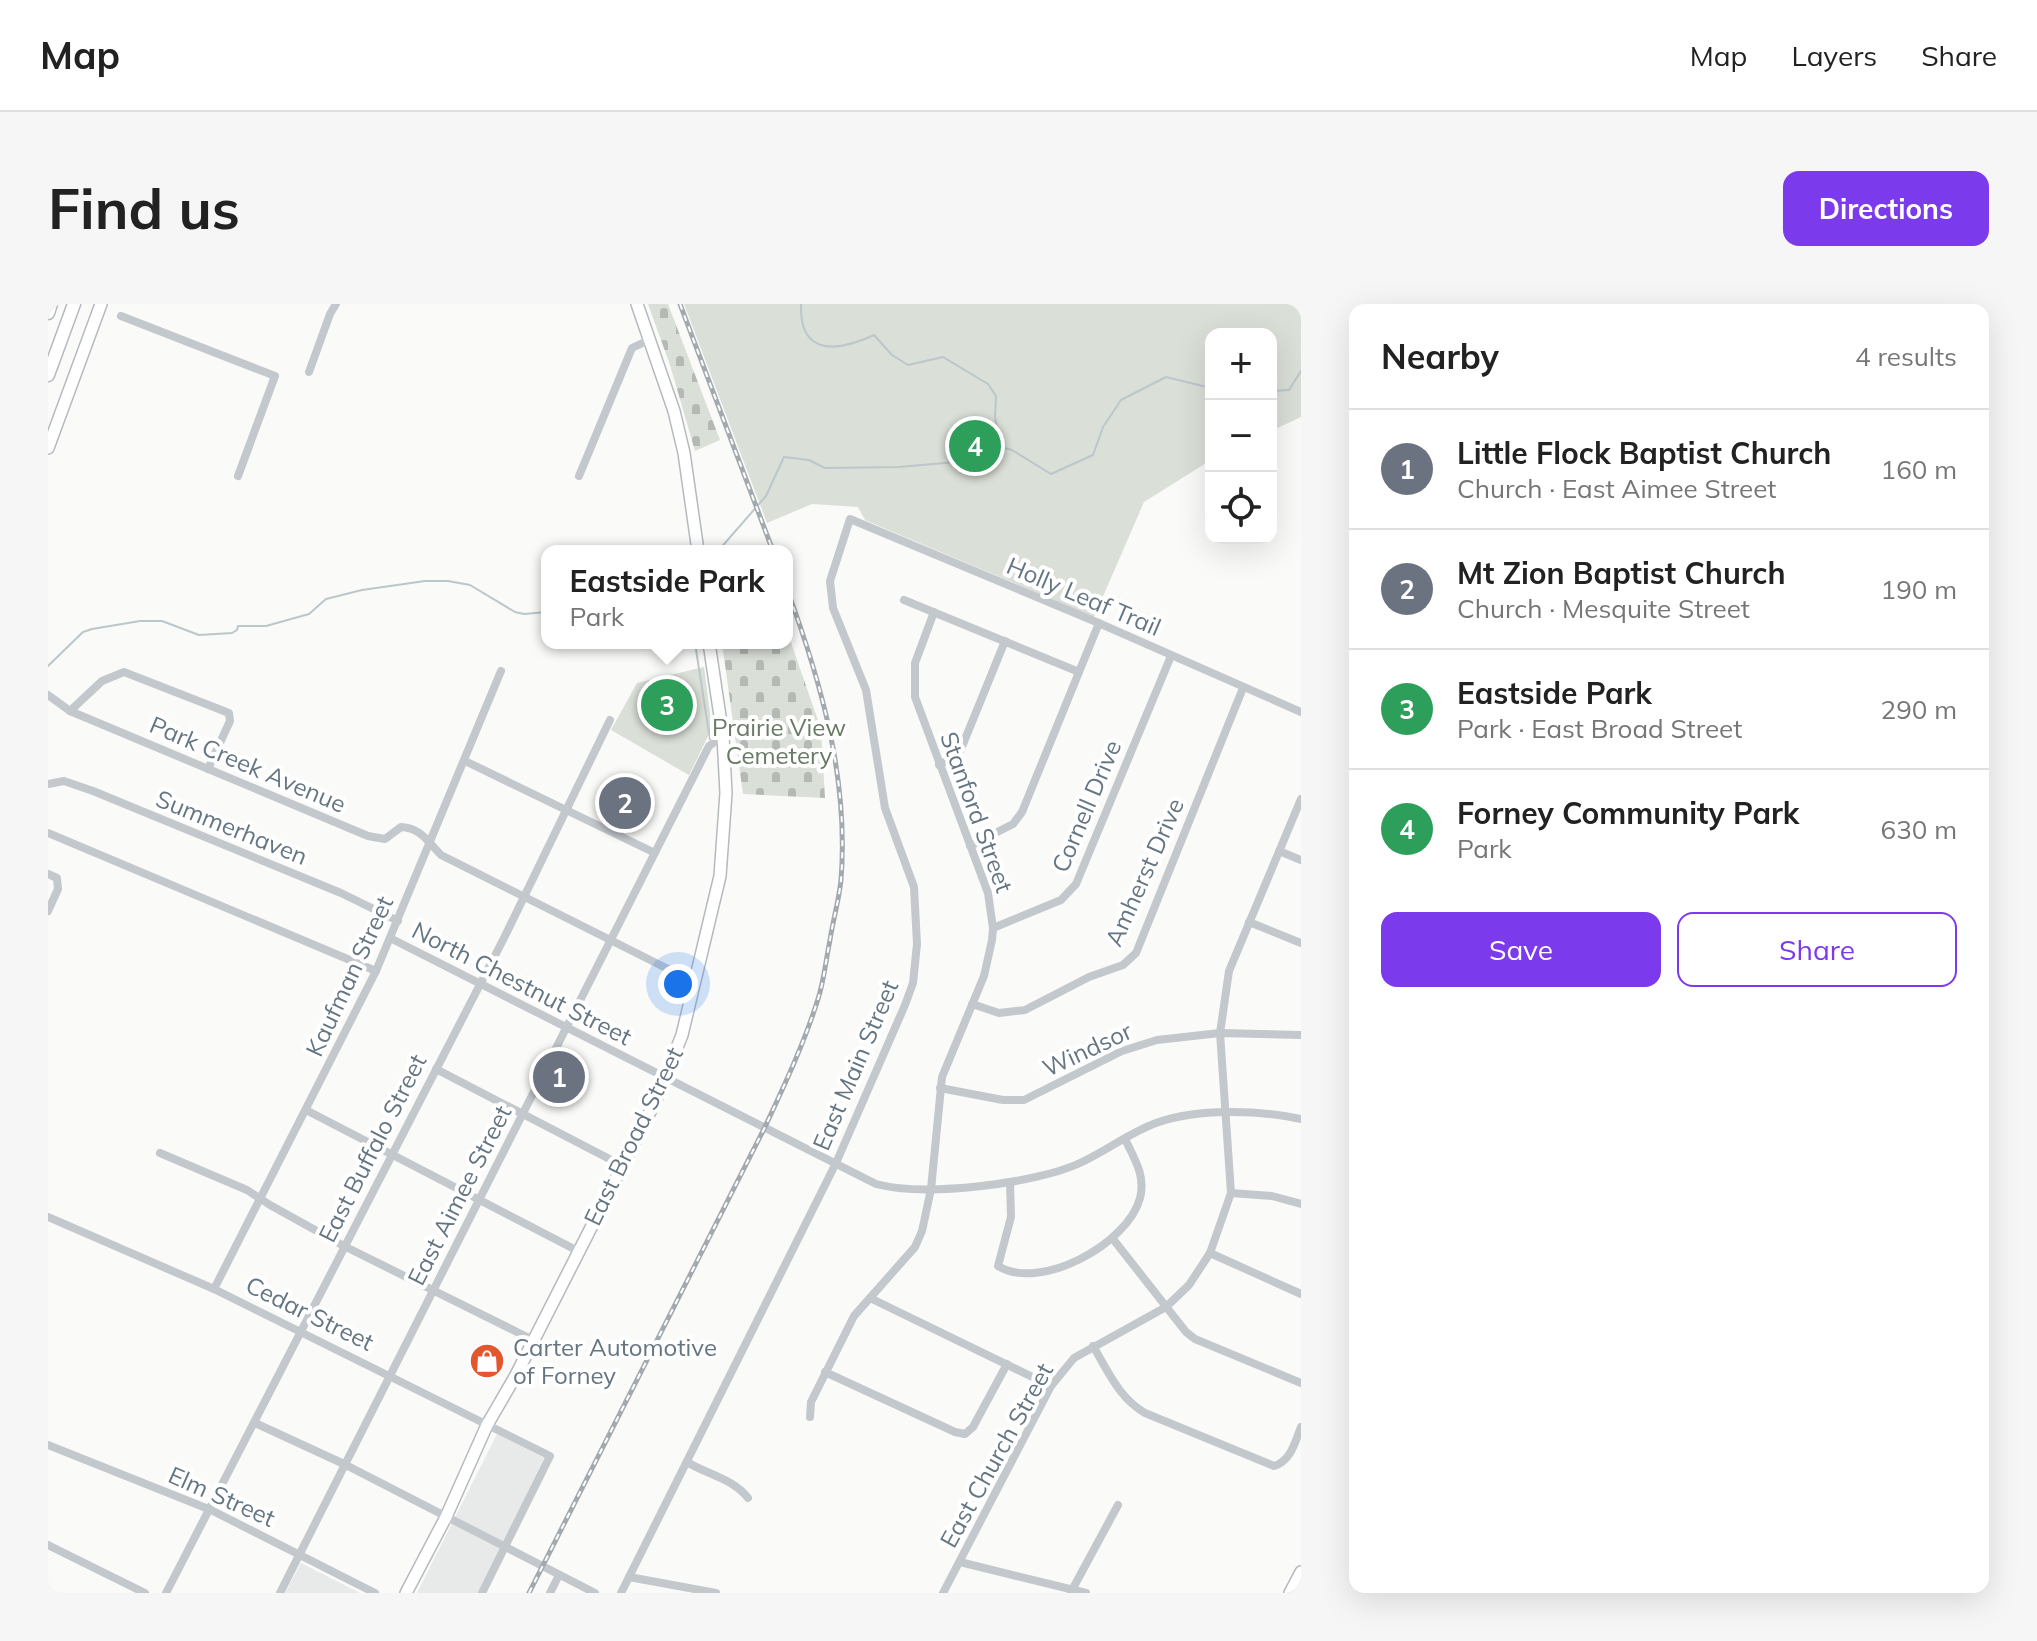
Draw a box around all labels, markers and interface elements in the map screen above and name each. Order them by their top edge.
text: Map [40,31,120,79]
text: Map [1690,38,1747,73]
text: Layers [1791,38,1877,73]
text: Share [1921,38,1997,73]
button: Directions [1783,171,1989,246]
text: Find us [48,173,240,243]
map controls [1205,328,1277,544]
button: + [1205,328,1277,400]
text: Nearby [1381,335,1499,378]
text: 4 results [1855,340,1957,373]
button: − [1205,400,1277,472]
pin: 4 [949,416,1001,476]
text: Little Flock Baptist Church [1457,434,1831,472]
text: 1 [1399,453,1415,486]
text: 160 m [1881,453,1957,486]
button: locate [1205,472,1277,544]
text: Church · East Aimee Street [1457,472,1776,505]
popup [541,545,793,649]
street label: Holly Leaf Trail [1002,550,1166,642]
text: Mt Zion Baptist Church [1457,554,1786,592]
text: Eastside Park [570,562,764,600]
text: 2 [1399,573,1415,606]
text: 190 m [1881,573,1957,606]
text: Church · Mesquite Street [1457,592,1750,625]
text: Park [570,600,624,633]
text: Eastside Park [1457,674,1652,712]
pin: 3 [641,675,693,735]
text: 3 [1399,693,1415,726]
text: 290 m [1881,693,1957,726]
street label: Park Creek Avenue [145,709,351,819]
park label: Prairie View Cemetery [712,712,846,770]
text: Park · East Broad Street [1457,712,1742,745]
street label: Stanford Street [934,728,1020,896]
street label: Cornell Drive [1045,735,1127,877]
pin: 2 [599,773,651,833]
street label: Summerhaven [152,783,312,871]
street label: Amherst Drive [1098,793,1190,951]
text: Forney Community Park [1457,794,1799,832]
text: 4 [1399,813,1415,846]
text: 630 m [1881,813,1957,846]
text: Park [1457,832,1512,865]
street label: Kaufman Street [299,891,399,1061]
button: Save [1381,912,1661,987]
button: Share [1677,912,1957,987]
street label: North Chestnut Street [407,915,637,1051]
your location [658,964,698,1004]
street label: East Main Street [806,975,904,1155]
street label: Windsor [1038,1015,1137,1083]
street label: East Broad Street [577,1042,689,1230]
pin: 1 [533,1047,585,1107]
street label: East Buffalo Street [312,1049,432,1247]
street label: East Aimee Street [401,1100,517,1290]
street label: Cedar Street [241,1269,379,1357]
place label: Carter Automotive of Forney [513,1332,717,1390]
shop icon: Carter Automotive of Forney [468,1342,506,1380]
street label: East Church Street [933,1358,1059,1552]
street label: Elm Street [164,1459,280,1533]

